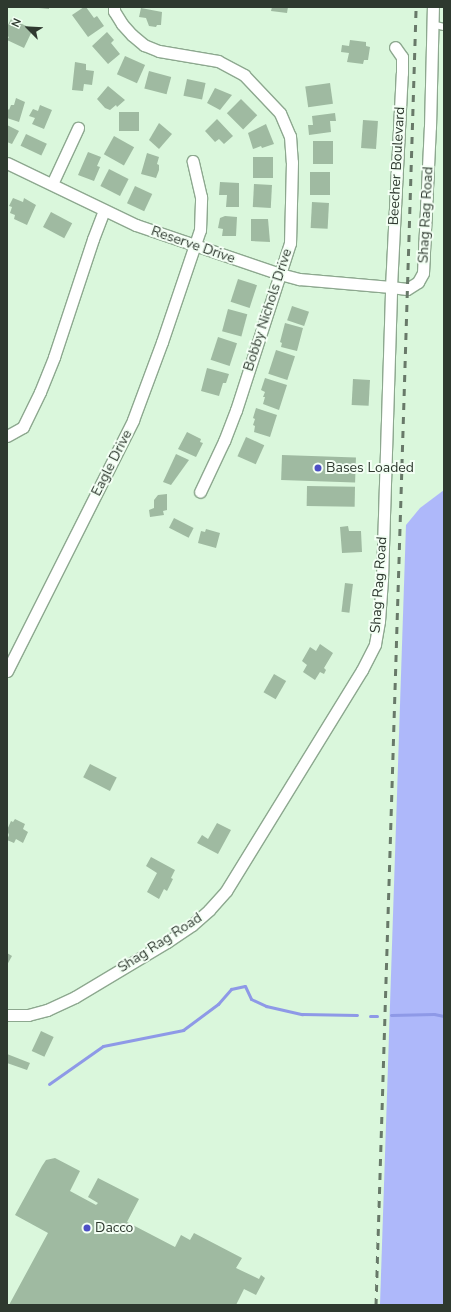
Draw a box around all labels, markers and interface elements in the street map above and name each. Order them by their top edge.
north arrow [8,8,48,48]
text: N [8,16,25,30]
street label: Beecher Boulevard [385,106,409,226]
street label: Shag Rag Road [415,166,437,264]
street label: Reserve Drive [149,223,237,267]
street label: Bobby Nichols Drive [240,247,296,373]
street label: Eagle Drive [88,427,136,499]
place label: Bases Loaded [326,460,414,476]
marker: Bases Loaded [313,463,323,473]
street label: Shag Rag Road [367,536,391,634]
street label: Shag Rag Road [115,910,205,976]
place label: Dacco [95,1220,133,1236]
marker: Dacco [82,1223,92,1233]

